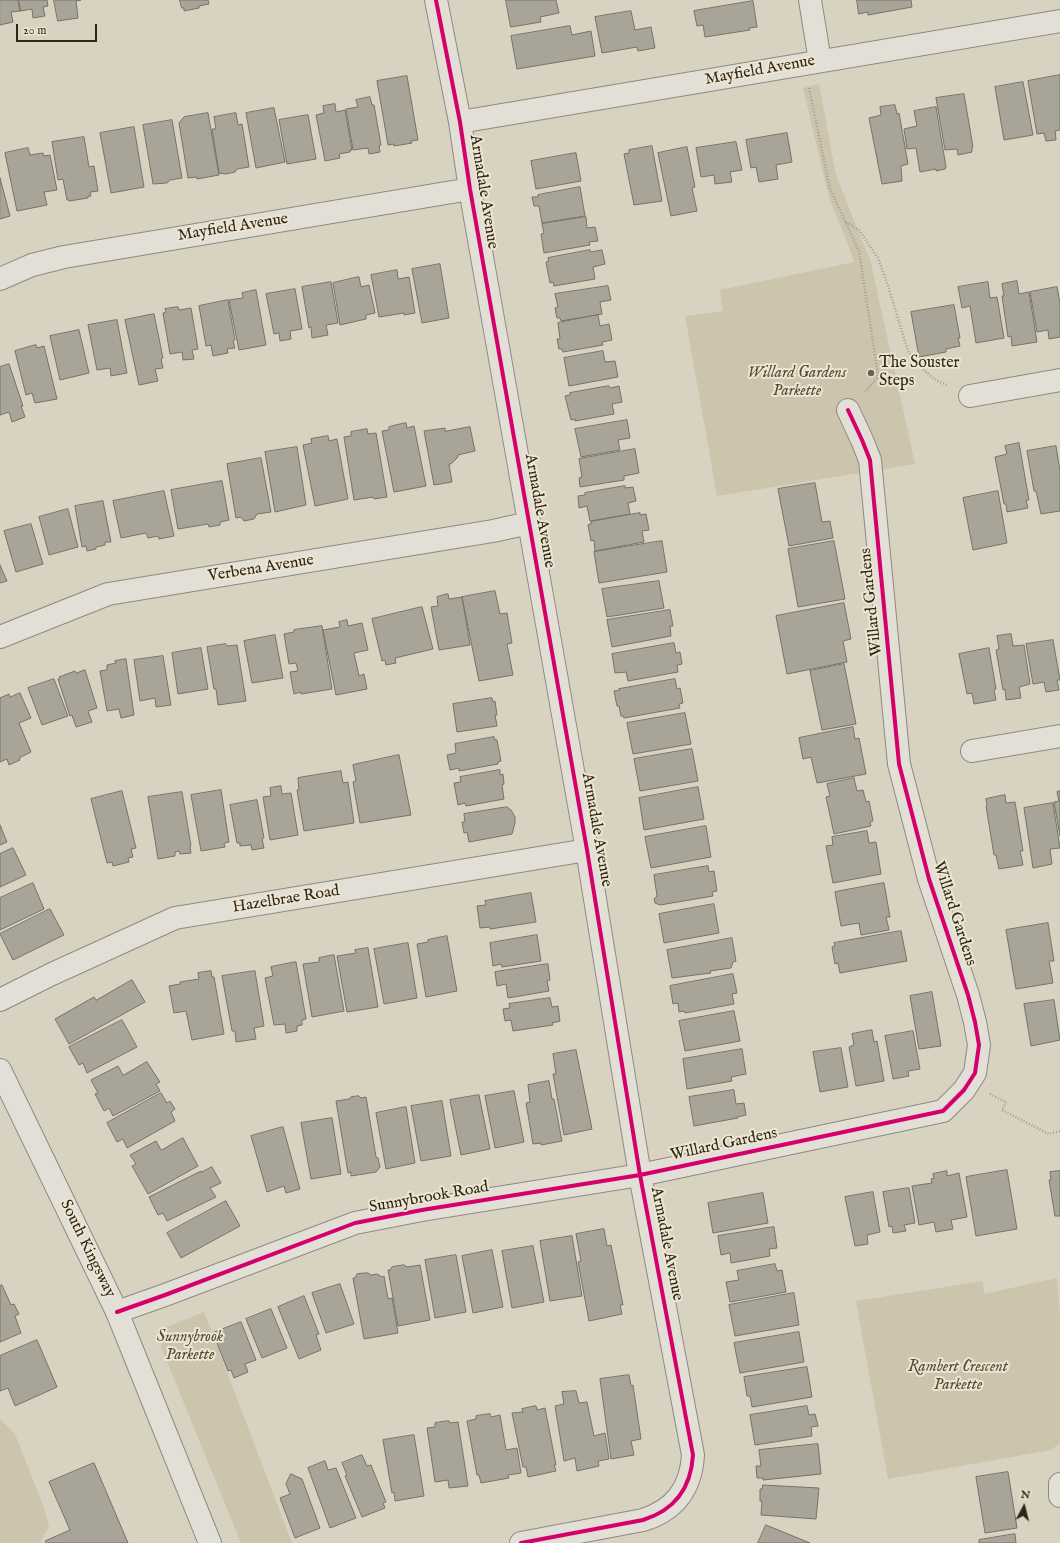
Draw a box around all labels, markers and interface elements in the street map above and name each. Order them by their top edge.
scale bar [18,16,99,42]
text: 20 m [23,23,46,38]
street label: Mayfield Avenue [703,52,817,90]
street label: Armadale Avenue [464,133,502,251]
street label: Mayfield Avenue [176,210,290,246]
place label: The Souster Steps [879,354,959,392]
park label: Willard Gardens Parkette [748,364,846,402]
marker: The Souster Steps [866,368,876,378]
street label: Armadale Avenue [520,452,558,570]
street label: Willard Gardens [857,547,887,657]
street label: Verbena Avenue [207,551,315,587]
street label: Armadale Avenue [577,771,615,889]
street label: Willard Gardens [928,859,980,969]
street label: Hazelbrae Road [231,882,341,918]
street label: Willard Gardens [669,1124,779,1166]
street label: Sunnybrook Road [368,1178,490,1218]
street label: Armadale Avenue [646,1186,686,1302]
street label: South Kingsway [55,1197,119,1301]
park label: Sunnybrook Parkette [157,1328,223,1366]
park label: Rambert Crescent Parkette [908,1358,1008,1396]
north arrow [1004,1487,1044,1527]
text: N [1020,1488,1031,1503]

